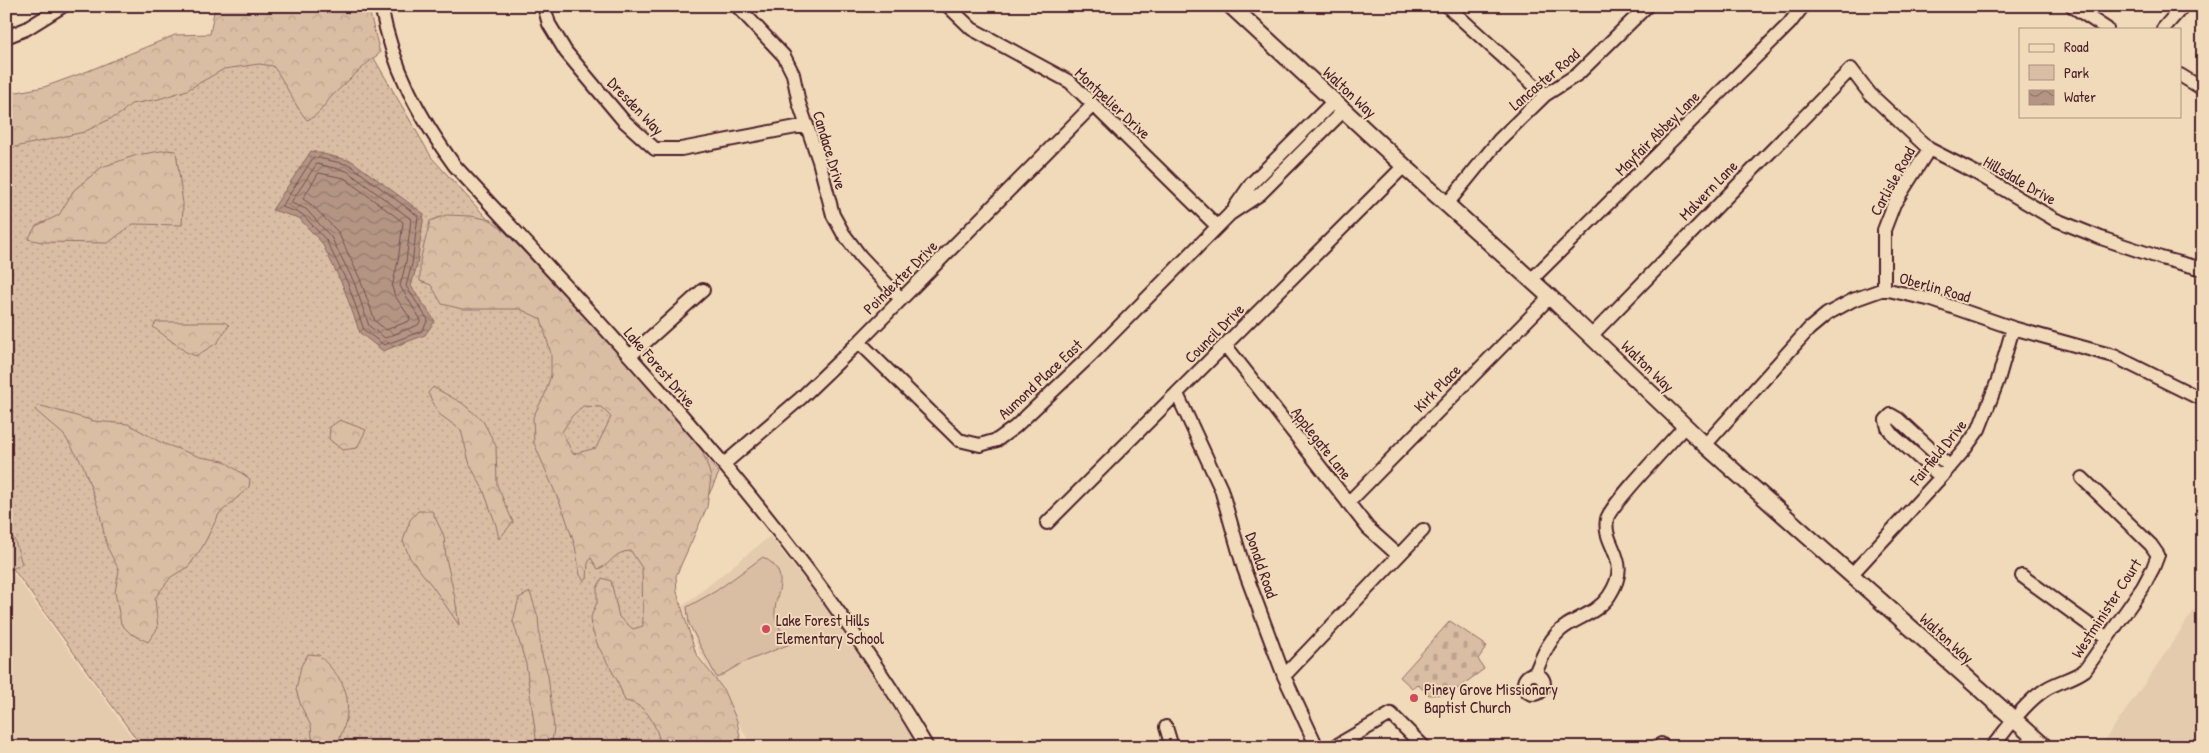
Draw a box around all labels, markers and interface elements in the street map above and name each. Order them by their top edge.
legend [2019,28,2182,118]
text: Road [2064,36,2089,57]
street label: Lancaster Road [1504,43,1584,115]
street label: Walton Way [1318,61,1382,123]
street label: Montpelier Drive [1070,62,1156,144]
text: Park [2064,62,2089,83]
street label: Dresden Way [603,72,669,140]
street label: Mayfair Abbey Lane [1610,85,1705,180]
text: Water [2064,86,2096,107]
street label: Candace Drive [808,108,853,193]
street label: Carlisle Road [1864,143,1920,219]
street label: Hillsdale Drive [1979,150,2061,210]
street label: Malvern Lane [1674,155,1743,225]
street label: Poindexter Drive [858,235,942,319]
street label: Oberlin Road [1897,266,1973,308]
street label: Council Drive [1179,298,1249,368]
street label: Lake Forest Drive [619,322,701,412]
street label: Aumond Place East [993,334,1087,424]
street label: Walton Way [1617,335,1680,397]
street label: Kirk Place [1409,359,1466,417]
street label: Applegate Lane [1287,402,1358,485]
street label: Fairfield Drive [1904,414,1972,490]
street label: Donald Road [1241,529,1283,601]
street label: Westminister Court [2066,554,2147,662]
street label: Walton Way [1915,608,1979,668]
place label: Lake Forest Hills Elementary School [776,609,885,649]
marker: Lake Forest Hills Elementary School [760,623,772,635]
place label: Piney Grove Missionary Baptist Church [1424,678,1558,718]
marker: Piney Grove Missionary Baptist Church [1408,692,1420,704]

